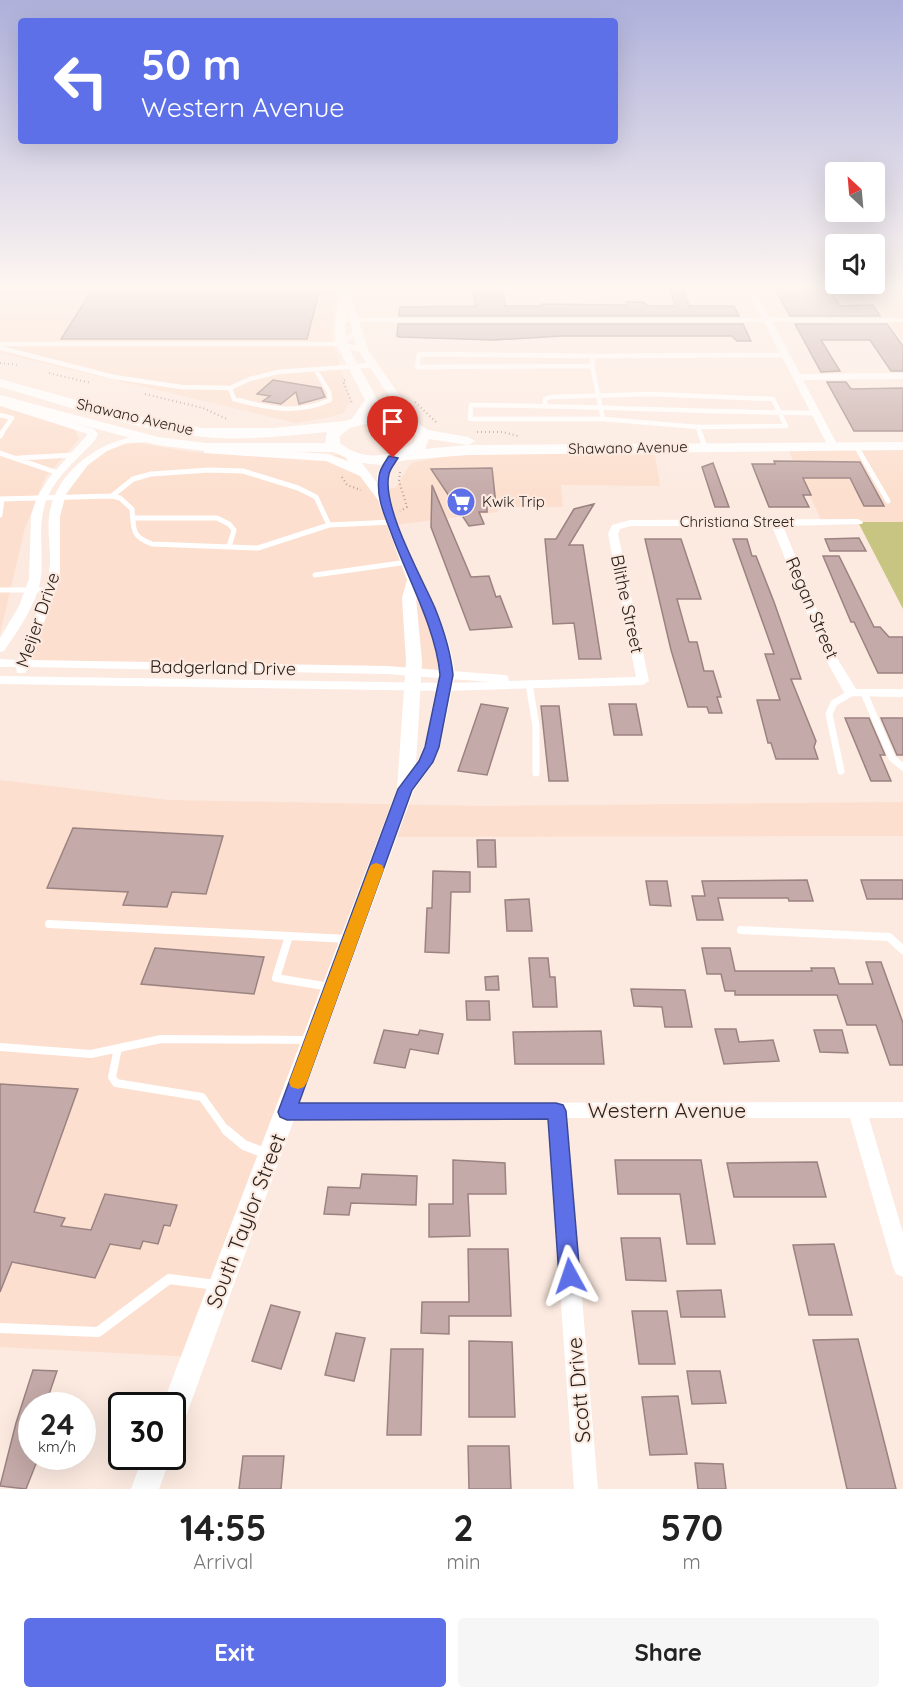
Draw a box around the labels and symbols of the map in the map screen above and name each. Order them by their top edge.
north arrow [825,162,885,222]
street label: Shawano Avenue [75,394,195,439]
pin [367,396,418,458]
street label: Shawano Avenue [568,437,688,458]
supermarket icon: Kwik Trip [445,486,477,518]
place label: Kwik Trip [482,492,545,511]
street label: Christiana Street [680,512,794,531]
street label: Blithe Street [606,552,649,655]
street label: Regan Street [781,553,844,662]
street label: Meijer Drive [11,569,65,670]
street label: Badgerland Drive [150,655,296,680]
street label: Western Avenue [588,1097,746,1123]
street label: South Taylor Street [200,1130,290,1312]
position arrow [538,1244,602,1308]
street label: Scott Drive [560,1336,596,1444]
speed limit sign: 30 [108,1392,186,1470]

